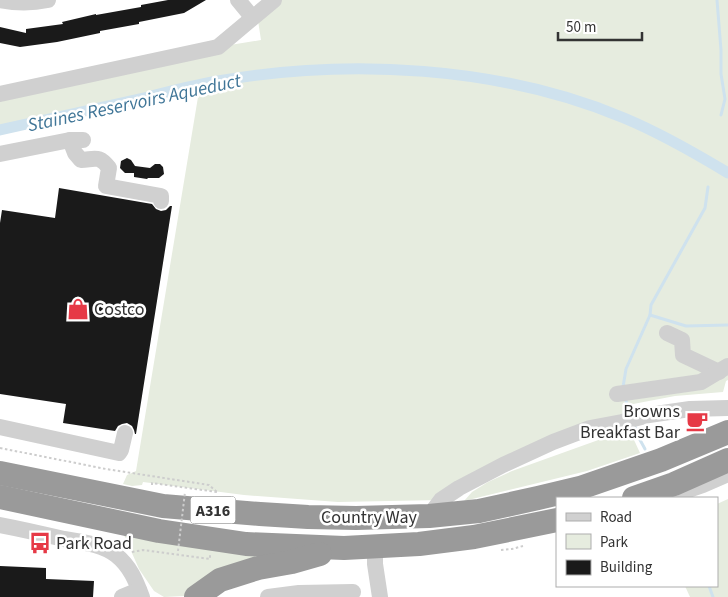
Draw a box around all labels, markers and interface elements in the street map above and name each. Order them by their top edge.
scale bar [558,10,642,42]
text: 50 m [566,17,596,38]
water label: Staines Reservoirs Aqueduct [25,67,244,139]
shop icon: Costco [65,296,91,322]
place label: Costco [94,297,145,322]
place label: Browns Breakfast Bar [580,399,681,445]
cafe icon: Browns Breakfast Bar [684,408,710,434]
road number: A316 [190,496,236,524]
legend [556,497,718,587]
street label: Country Way [321,505,417,530]
text: Road [600,507,632,528]
bus stop icon: Park Road [27,530,53,556]
place label: Park Road [56,531,132,556]
text: Park [600,532,629,553]
text: Building [600,557,653,578]

